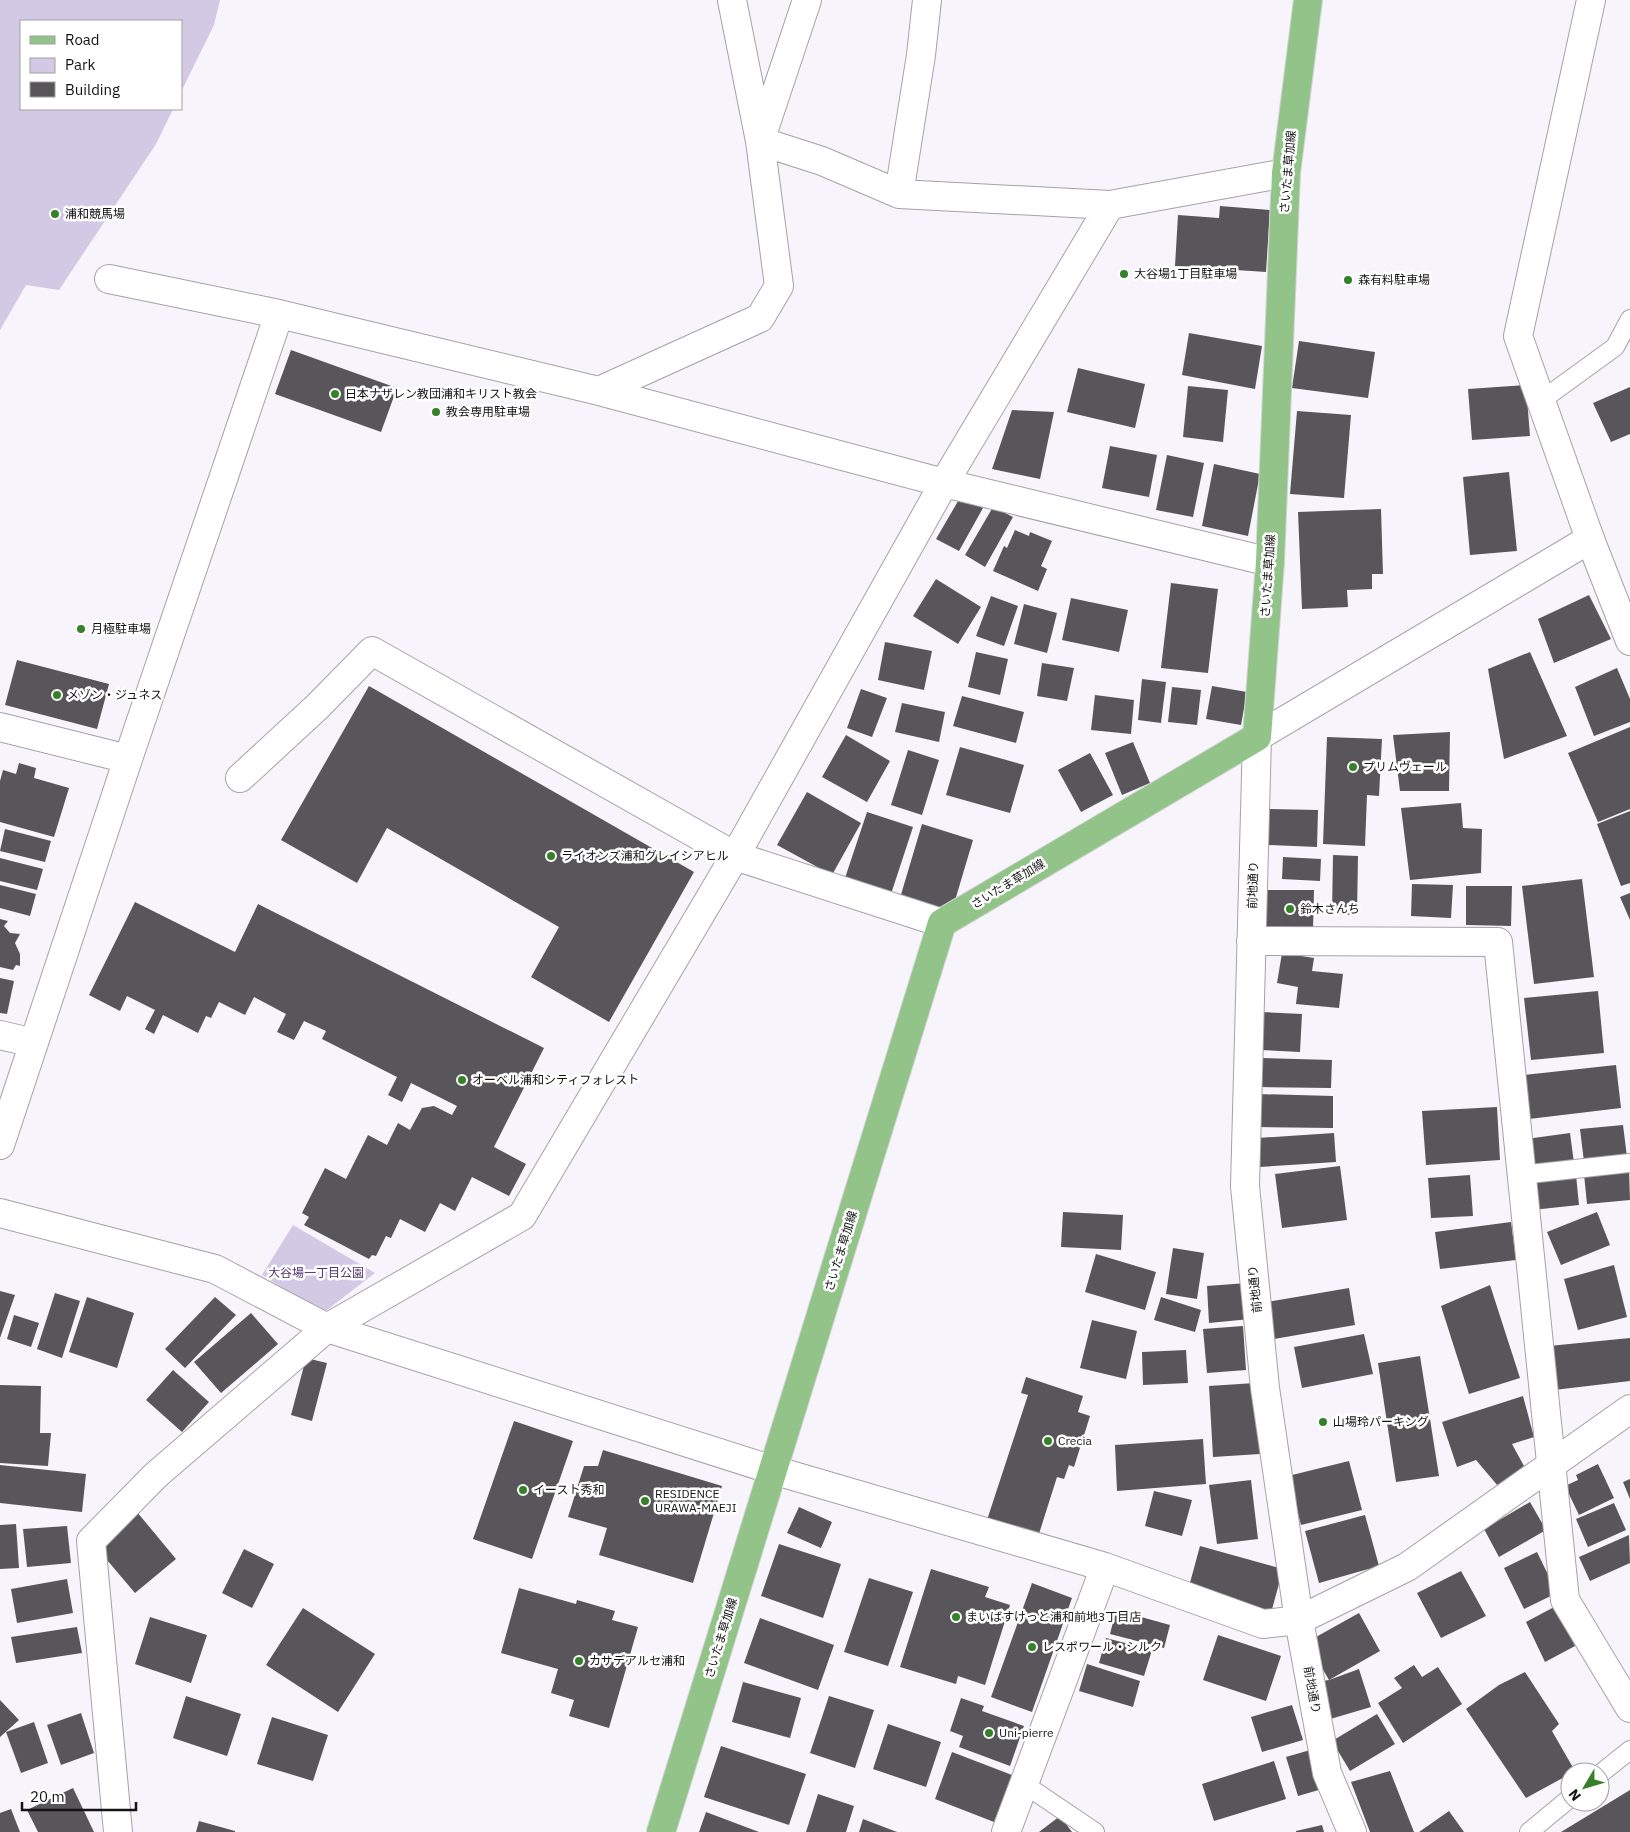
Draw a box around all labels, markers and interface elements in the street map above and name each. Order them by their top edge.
legend [20,20,182,110]
text: Road [65,30,100,49]
text: Park [65,55,95,74]
text: Building [65,80,120,99]
street label: さいたま草加線 [1276,130,1299,214]
place label: 浦和競馬場 [65,206,125,221]
marker: 浦和競馬場 [49,208,61,220]
place label: 大谷場1丁目駐車場 [1134,266,1237,281]
marker: 大谷場1丁目駐車場 [1118,268,1130,280]
place label: 森有料駐車場 [1358,272,1430,287]
marker: 森有料駐車場 [1342,274,1354,286]
place label: 日本ナザレン教団浦和キリスト教会 [345,386,537,401]
marker: 日本ナザレン教団浦和キリスト教会 [329,388,341,400]
place label: 教会専用駐車場 [446,404,530,419]
marker: 教会専用駐車場 [430,406,442,418]
street label: さいたま草加線 [1257,534,1278,618]
place label: 月極駐車場 [91,621,151,636]
marker: 月極駐車場 [75,623,87,635]
place label: メゾン・ジュネス [67,687,162,702]
marker: メゾン・ジュネス [51,689,63,701]
place label: プリムヴェール [1363,759,1447,774]
marker: プリムヴェール [1347,761,1359,773]
place label: ライオンズ浦和グレイシアヒル [561,848,729,863]
marker: ライオンズ浦和グレイシアヒル [545,850,557,862]
street label: さいたま草加線 [968,856,1047,912]
street label: 前地通り [1244,861,1261,909]
place label: 鈴木さんち [1300,901,1360,916]
marker: 鈴木さんち [1284,903,1296,915]
place label: オーベル浦和シティフォレスト [472,1072,639,1087]
marker: オーベル浦和シティフォレスト [456,1074,468,1086]
street label: さいたま草加線 [821,1209,860,1293]
street label: 前地通り [1245,1264,1264,1314]
park label: 大谷場一丁目公園 [268,1265,364,1280]
place label: 山場玲パーキング [1333,1414,1429,1429]
marker: 山場玲パーキング [1317,1416,1329,1428]
place label: Crecia [1058,1433,1092,1448]
marker: Crecia [1042,1435,1054,1447]
place label: イースト秀和 [533,1482,604,1497]
marker: イースト秀和 [517,1484,529,1496]
place label: RESIDENCE URAWA-MAEJI [655,1486,737,1515]
marker: RESIDENCE URAWA-MAEJI [639,1495,651,1507]
street label: さいたま草加線 [701,1596,740,1680]
place label: まいばすけっと浦和前地3丁目店 [966,1609,1141,1624]
marker: まいばすけっと浦和前地3丁目店 [950,1611,962,1623]
place label: レスポワール・シルク [1042,1639,1162,1654]
marker: レスポワール・シルク [1026,1641,1038,1653]
place label: カサデアルセ浦和 [589,1653,685,1668]
marker: カサデアルセ浦和 [573,1655,585,1667]
street label: 前地通り [1301,1665,1324,1715]
place label: Uni-pierre [999,1725,1054,1740]
marker: Uni-pierre [983,1727,995,1739]
north arrow [1560,1762,1610,1812]
scale bar [22,1780,136,1812]
text: N [1565,1785,1585,1805]
text: 20 m [30,1787,65,1806]

